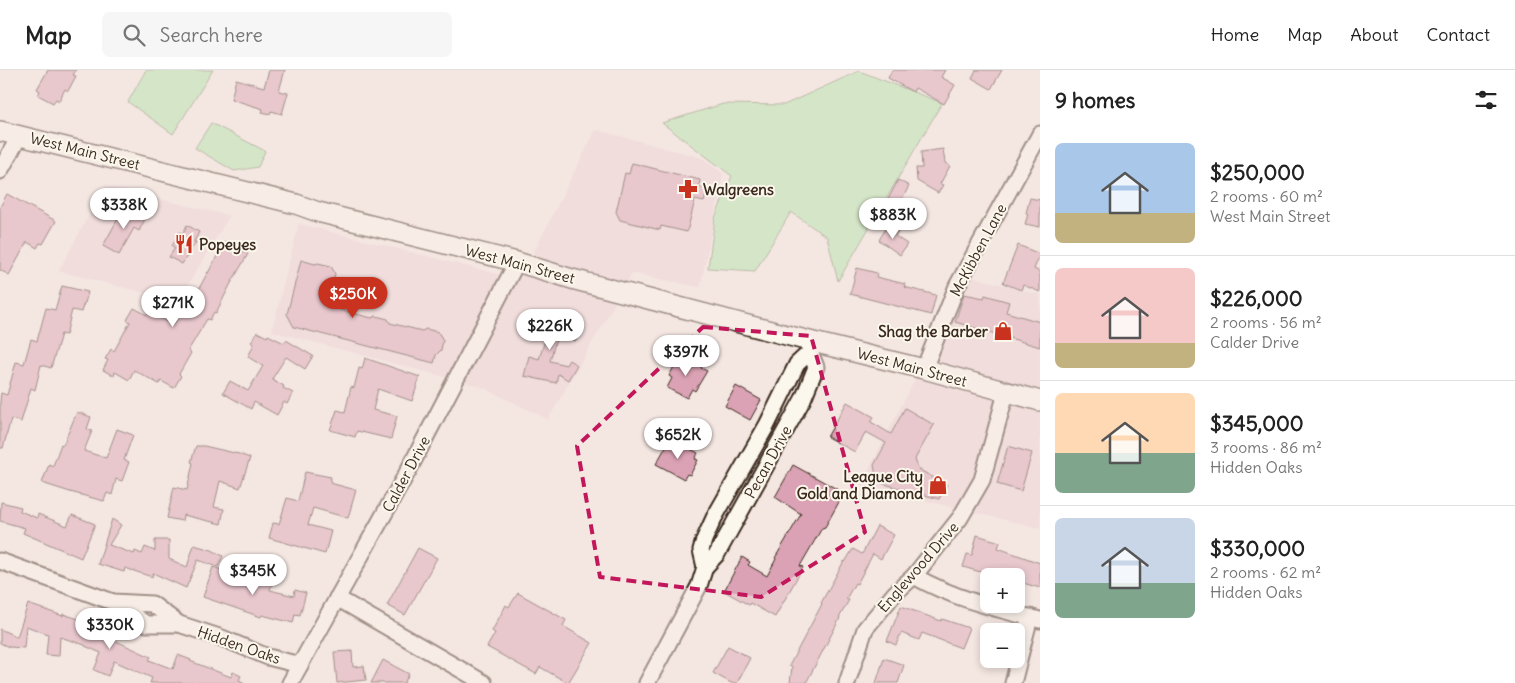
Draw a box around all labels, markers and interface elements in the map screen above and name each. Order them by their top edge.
search box [102,12,452,57]
text: Map [25,20,72,50]
icon: search [120,21,148,49]
text: Search here [160,23,263,47]
text: Home [1211,23,1259,46]
text: Map [1287,23,1322,46]
text: About [1350,23,1398,46]
text: Contact [1426,23,1490,46]
icon: filters [1472,86,1500,114]
text: 9 homes [1055,87,1135,114]
street label: West Main Street [28,128,142,174]
text: $250,000 [1210,159,1305,186]
icon: home [1095,163,1155,223]
pharmacy icon: Walgreens [677,178,699,200]
place label: Walgreens [703,180,774,200]
text: 2 rooms · 60 m² [1210,186,1323,206]
pin: $338K [89,188,159,230]
text: $338K [101,194,147,214]
pin: $883K [858,198,928,240]
street label: McKibben Lane [946,200,1010,300]
text: $883K [870,204,916,224]
text: West Main Street [1210,206,1330,226]
restaurant icon: Popeyes [173,233,195,255]
place label: Popeyes [199,235,256,255]
street label: West Main Street [463,240,577,288]
pin: $250K [318,276,388,319]
text: $250K [329,283,377,303]
text: $226,000 [1210,285,1303,312]
pin: $271K [138,286,208,328]
icon: home [1095,288,1155,348]
text: $271K [152,292,194,312]
pin: $226K [515,308,585,351]
text: 2 rooms · 56 m² [1210,312,1322,332]
text: $226K [527,315,573,335]
shop icon: Shag the Barber [992,320,1014,342]
place label: Shag the Barber [878,322,989,342]
text: Calder Drive [1210,332,1299,352]
pin: $397K [651,334,721,377]
text: $397K [664,341,708,361]
street label: West Main Street [855,343,969,391]
text: $345,000 [1210,410,1304,437]
icon: home [1095,413,1155,473]
pin: $652K [643,418,713,460]
street label: Pecan Drive [740,422,796,502]
text: $652K [655,424,701,444]
street label: Calder Drive [378,433,434,515]
text: 3 rooms · 86 m² [1210,437,1322,457]
text: Hidden Oaks [1210,457,1302,477]
place label: League City Gold and Diamond [797,467,923,503]
shop icon: League City Gold and Diamond [927,474,949,496]
street label: Englewood Drive [874,518,962,616]
text: $330,000 [1210,535,1305,562]
icon: home [1095,538,1155,598]
pin: $345K [218,554,288,596]
text: $345K [230,560,276,580]
text: 2 rooms · 62 m² [1210,562,1321,582]
map controls [980,568,1025,668]
button: + [980,568,1025,613]
text: Hidden Oaks [1210,582,1302,602]
pin: $330K [75,608,145,650]
text: $330K [86,614,134,634]
street label: Hidden Oaks [195,622,283,668]
button: − [980,623,1025,668]

